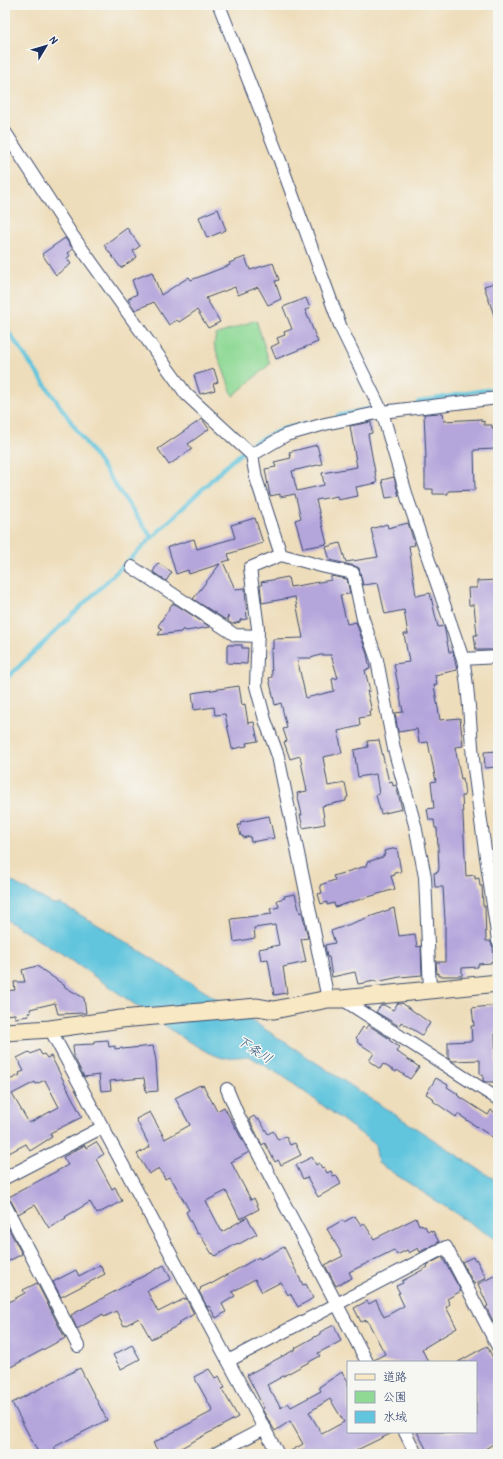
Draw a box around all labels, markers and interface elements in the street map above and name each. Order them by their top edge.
north arrow [26,26,66,66]
text: N [47,33,61,47]
water label: 下条川 [234,1031,276,1067]
legend [347,1361,477,1433]
text: 道路 [383,1368,407,1385]
text: 公園 [383,1388,407,1405]
text: 水域 [383,1408,407,1425]

